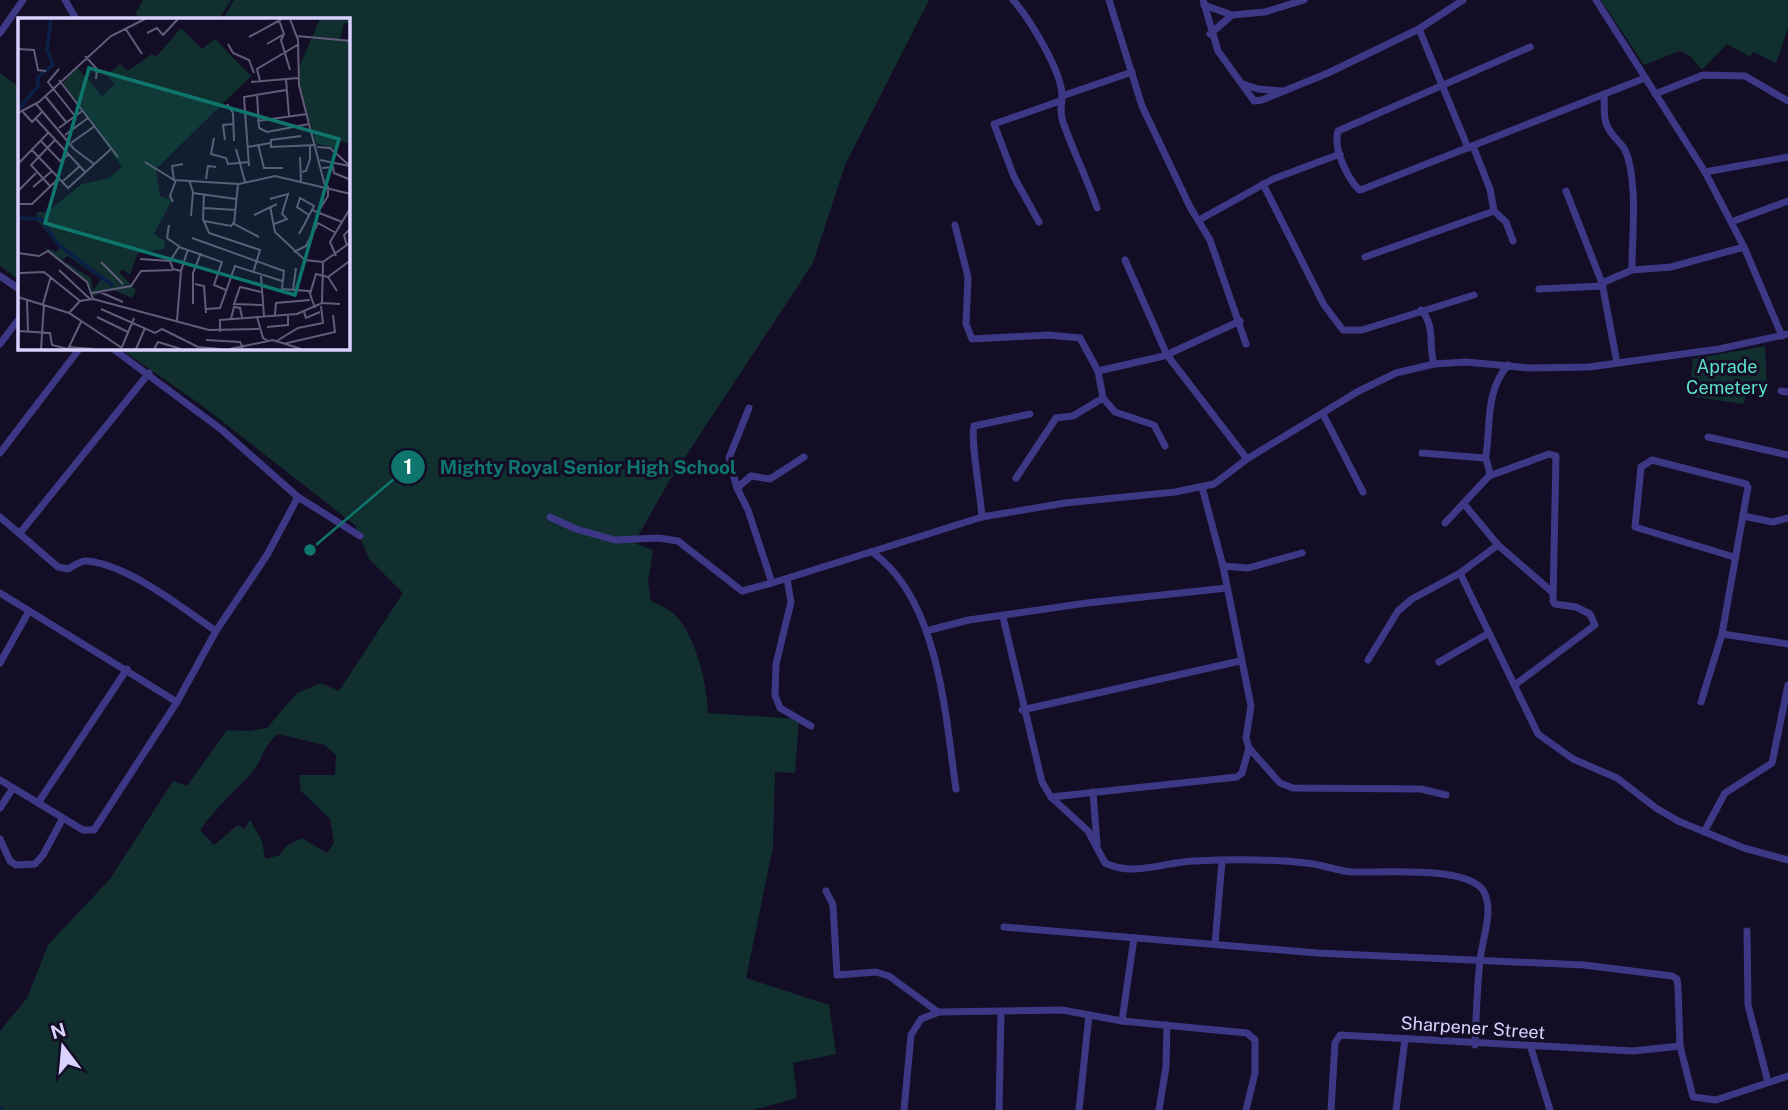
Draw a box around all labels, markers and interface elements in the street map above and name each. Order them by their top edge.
inset map [18,18,350,350]
park label: Aprade Cemetery [1686,356,1768,398]
callout: Mighty Royal Senior High School [391,447,750,487]
text: 1 [404,454,413,479]
text: Mighty Royal Senior High School [440,456,736,478]
north arrow [28,1012,98,1082]
street label: Sharpener Street [1400,1012,1546,1043]
text: N [48,1018,68,1043]

